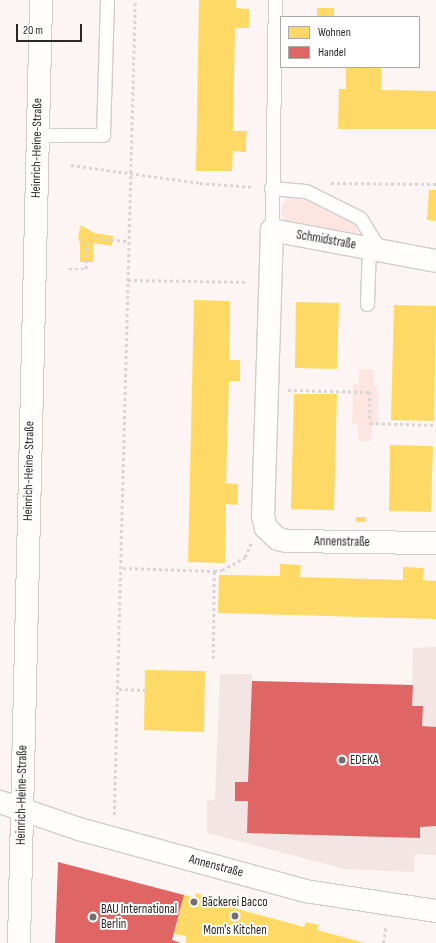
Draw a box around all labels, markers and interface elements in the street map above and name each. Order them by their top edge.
scale bar [18,16,84,42]
legend [280,16,420,68]
text: 20 m [23,23,43,38]
text: Wohnen [318,25,351,40]
text: Handel [318,45,346,60]
street label: Heinrich-Heine-Straße [28,98,46,198]
street label: Schmidstraße [295,227,357,253]
street label: Heinrich-Heine-Straße [20,421,38,521]
street label: Annenstraße [314,534,370,550]
street label: Heinrich-Heine-Straße [13,745,31,845]
place label: EDEKA [350,752,379,768]
marker: EDEKA [337,755,347,765]
street label: Annenstraße [187,851,245,881]
place label: Bäckerei Bacco [202,894,268,910]
marker: Bäckerei Bacco [189,897,199,907]
place label: BAU International Berlin [101,902,177,933]
marker: Mom's Kitchen [230,911,240,921]
marker: BAU International Berlin [88,912,98,922]
place label: Mom's Kitchen [203,922,267,938]

